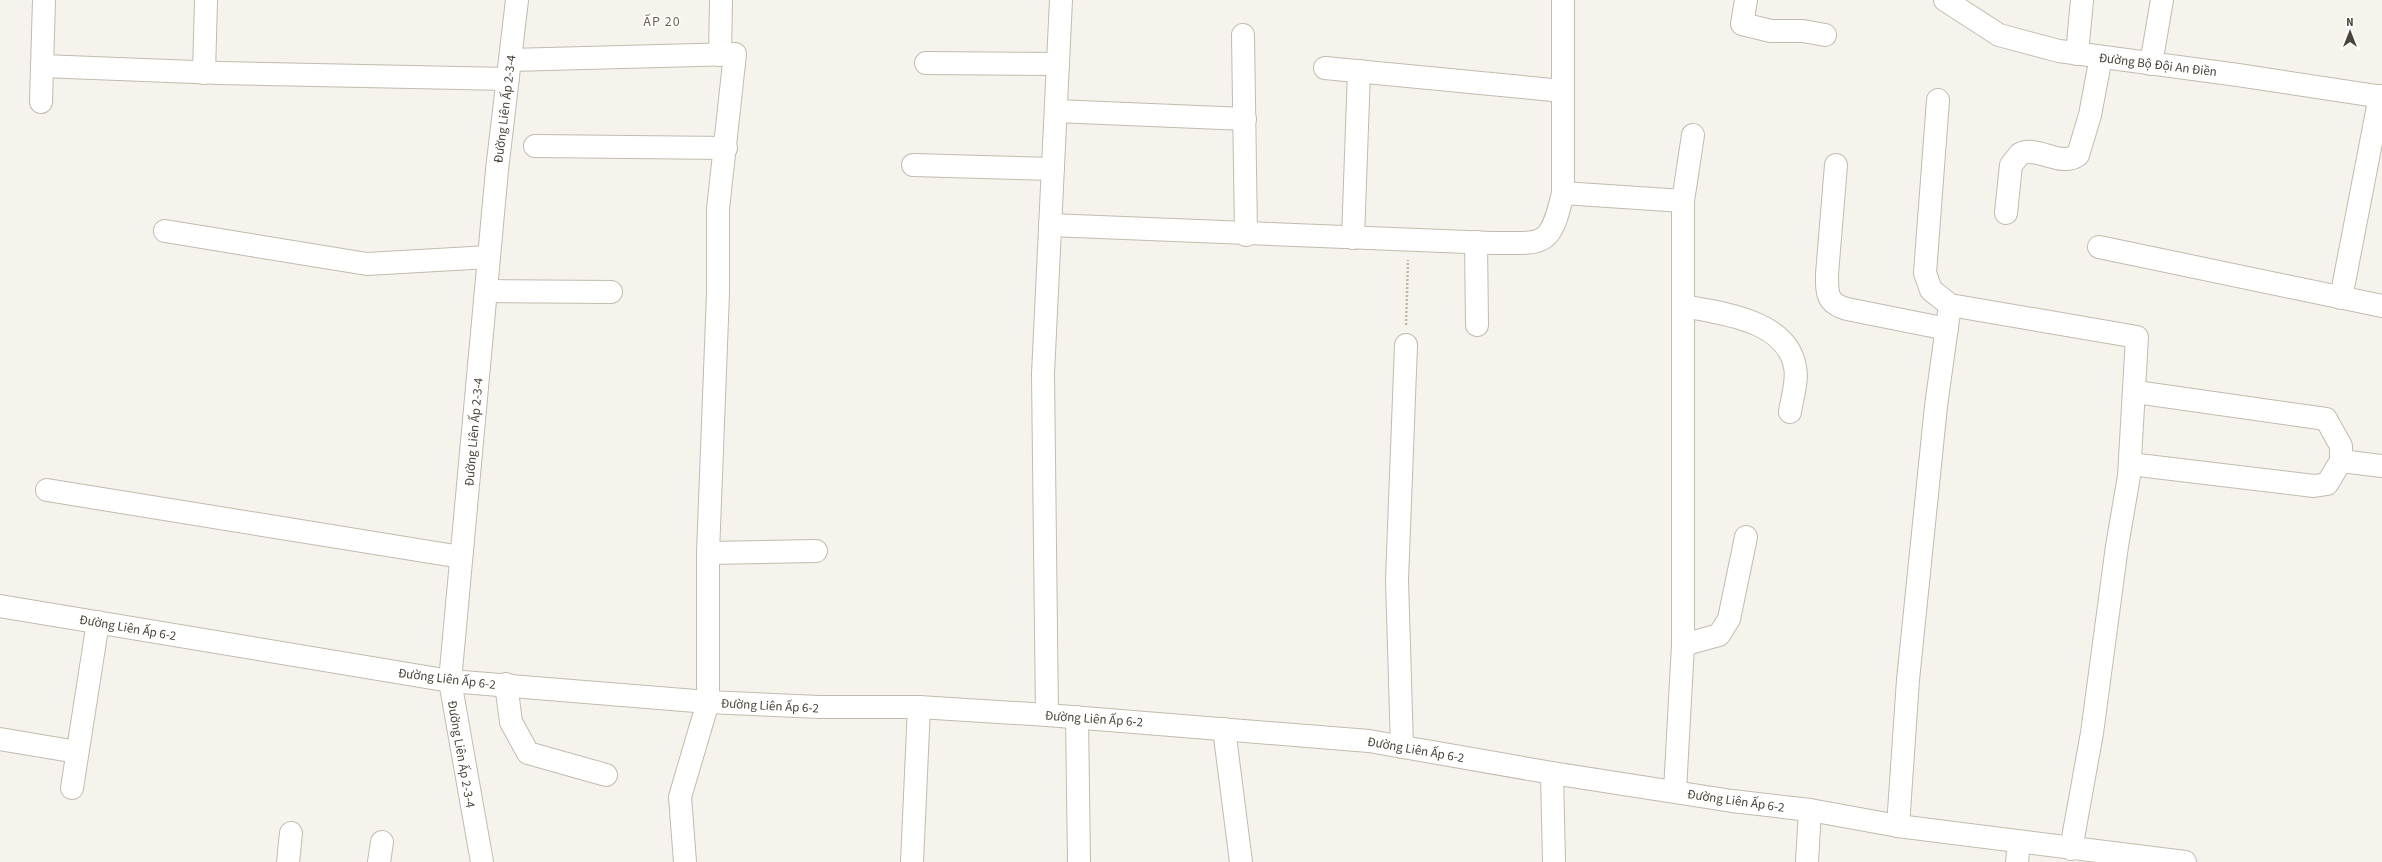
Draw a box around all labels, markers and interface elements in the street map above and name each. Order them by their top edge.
district label: ẤP 20 [643,12,681,32]
north arrow [2330,12,2370,52]
text: N [2346,15,2354,30]
street label: Đường Bộ Đội An Điền [2098,49,2218,81]
street label: Đường Liên Ấp 2-3-4 [489,54,521,164]
street label: Đường Liên Ấp 2-3-4 [460,377,488,487]
street label: Đường Liên Ấp 6-2 [78,611,178,645]
street label: Đường Liên Ấp 6-2 [397,664,497,694]
street label: Đường Liên Ấp 6-2 [720,694,819,718]
street label: Đường Liên Ấp 2-3-4 [443,699,479,810]
street label: Đường Liên Ấp 6-2 [1044,707,1144,731]
street label: Đường Liên Ấp 6-2 [1366,733,1466,767]
street label: Đường Liên Ấp 6-2 [1686,785,1786,817]

